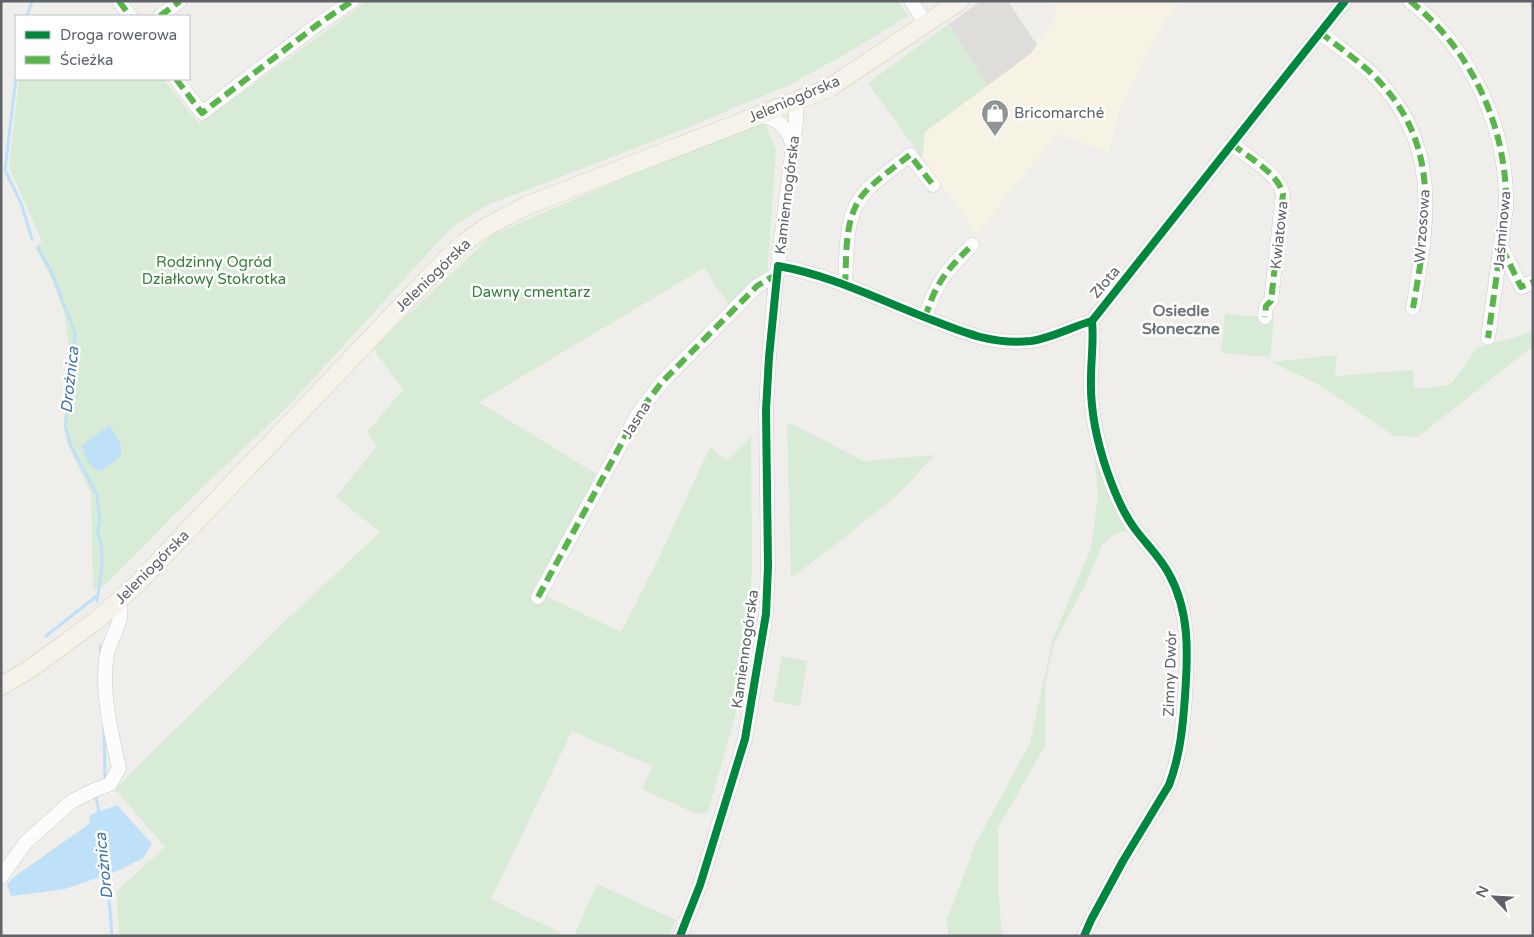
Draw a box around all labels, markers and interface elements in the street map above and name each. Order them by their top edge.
legend [15,15,190,80]
text: Droga rowerowa [60,26,177,44]
text: Ścieżka [60,51,113,69]
street label: Jeleniogórska [746,72,842,126]
shop icon: Bricomarché [980,98,1010,137]
place label: Bricomarché [1014,104,1104,122]
street label: Kamiennogórska [771,134,803,256]
street label: Wrzosowa [1410,188,1434,264]
street label: Jaśminowa [1490,190,1514,270]
street label: Kwiatowa [1266,200,1292,270]
street label: Jeleniogórska [392,235,474,315]
park label: Rodzinny Ogród Działkowy Stokrotka [142,253,286,288]
street label: Złota [1086,262,1124,302]
park label: Dawny cmentarz [472,283,590,301]
district label: Osiedle Słoneczne [1142,301,1220,339]
water label: Drożnica [57,345,84,414]
street label: Jasna [618,398,654,442]
street label: Jeleniogórska [111,526,193,608]
street label: Kamiennogórska [728,588,762,710]
street label: Zimny Dwór [1160,630,1181,717]
water label: Drożnica [90,831,117,900]
north arrow [1469,872,1519,922]
text: N [1473,883,1493,900]

